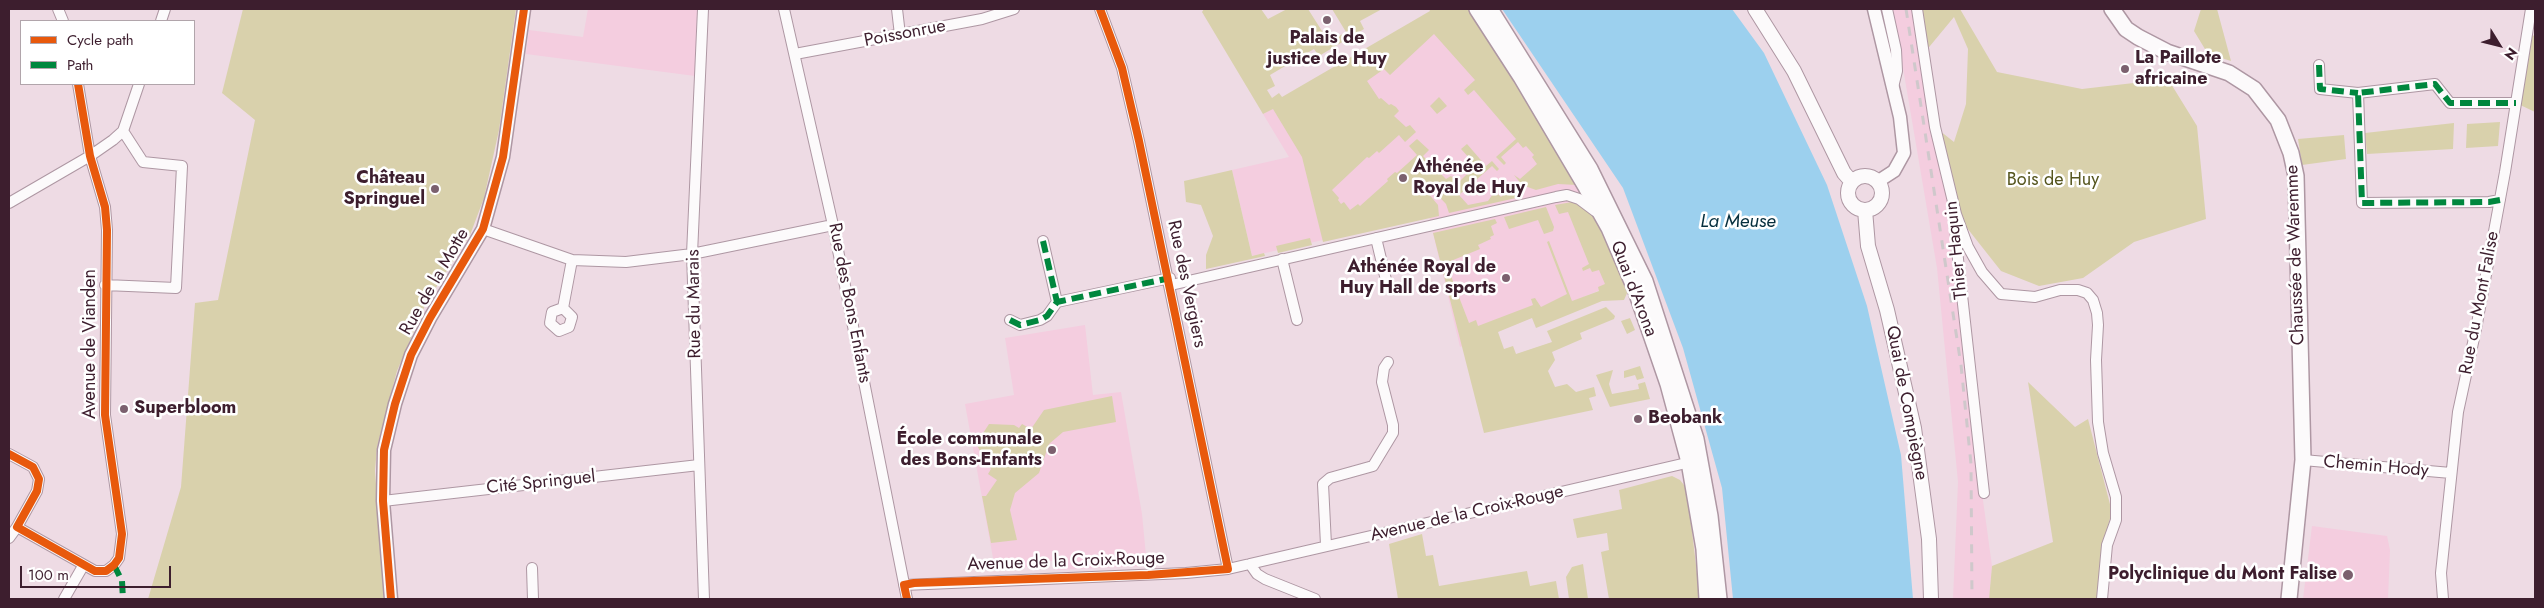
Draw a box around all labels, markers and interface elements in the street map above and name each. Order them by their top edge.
marker: Palais de justice de Huy [1321,14,1333,26]
street label: Poissonrue [862,16,948,52]
legend [20,20,195,85]
north arrow [2474,20,2524,70]
place label: Palais de justice de Huy [1267,28,1387,70]
text: Cycle path [67,29,134,51]
text: N [2500,43,2522,64]
place label: La Paillote africaine [2135,48,2221,90]
text: Path [67,54,93,76]
marker: La Paillote africaine [2119,63,2131,75]
place label: Athénée Royal de Huy [1413,157,1525,200]
street label: Chaussée de Waremme [2282,164,2310,346]
place label: Château Springuel [343,168,425,210]
park label: Bois de Huy [2007,170,2099,192]
marker: Athénée Royal de Huy [1397,172,1409,184]
marker: Château Springuel [429,183,441,195]
street label: Thier Haquin [1941,200,1973,300]
water label: La Meuse [1700,211,1776,233]
street label: Rue des Vergiers [1162,218,1210,350]
street label: Rue des Bons Enfants [823,221,875,385]
street label: Rue de la Motte [396,225,474,339]
street label: Rue du Mont Falise [2456,230,2504,376]
street label: Quai d'Arona [1605,238,1661,340]
street label: Rue du Marais [683,249,707,359]
place label: Athénée Royal de Huy Hall de sports [1340,257,1496,300]
street label: Avenue de Vianden [80,269,102,419]
marker: Athénée Royal de Huy Hall de sports [1500,272,1512,284]
street label: Quai de Compiègne [1880,324,1932,482]
place label: Superbloom [134,398,236,420]
marker: Superbloom [118,403,130,415]
place label: Beobank [1648,408,1722,430]
marker: Beobank [1632,413,1644,425]
place label: École communale des Bons-Enfants [896,429,1042,472]
marker: École communale des Bons-Enfants [1046,444,1058,456]
street label: Chemin Hody [2323,452,2429,482]
street label: Cité Springuel [485,467,597,499]
street label: Avenue de la Croix-Rouge [1368,481,1566,547]
street label: Avenue de la Croix-Rouge [967,548,1165,576]
scale bar [22,556,174,588]
text: 100 m [28,564,69,586]
place label: Polyclinique du Mont Falise [2108,564,2337,586]
marker: Polyclinique du Mont Falise [2341,568,2355,582]

